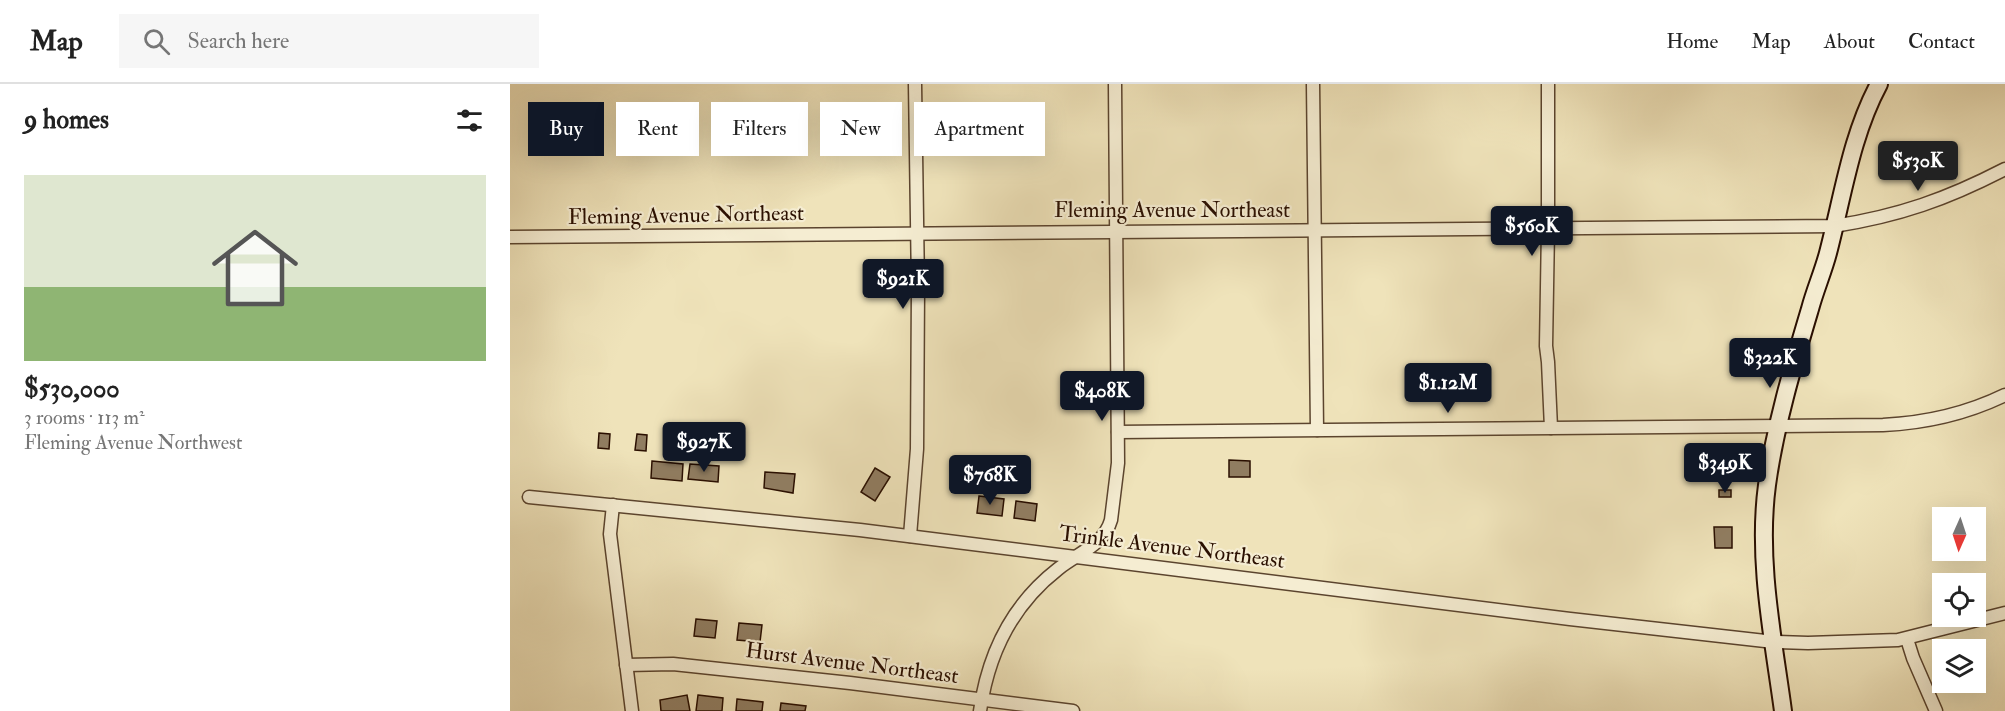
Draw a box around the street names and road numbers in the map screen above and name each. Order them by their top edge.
street label: Fleming Avenue Northeast [1054,196,1290,224]
street label: Fleming Avenue Northeast [568,199,804,231]
street label: Trinkle Avenue Northeast [1058,519,1286,575]
street label: Hurst Avenue Northeast [744,636,960,690]

